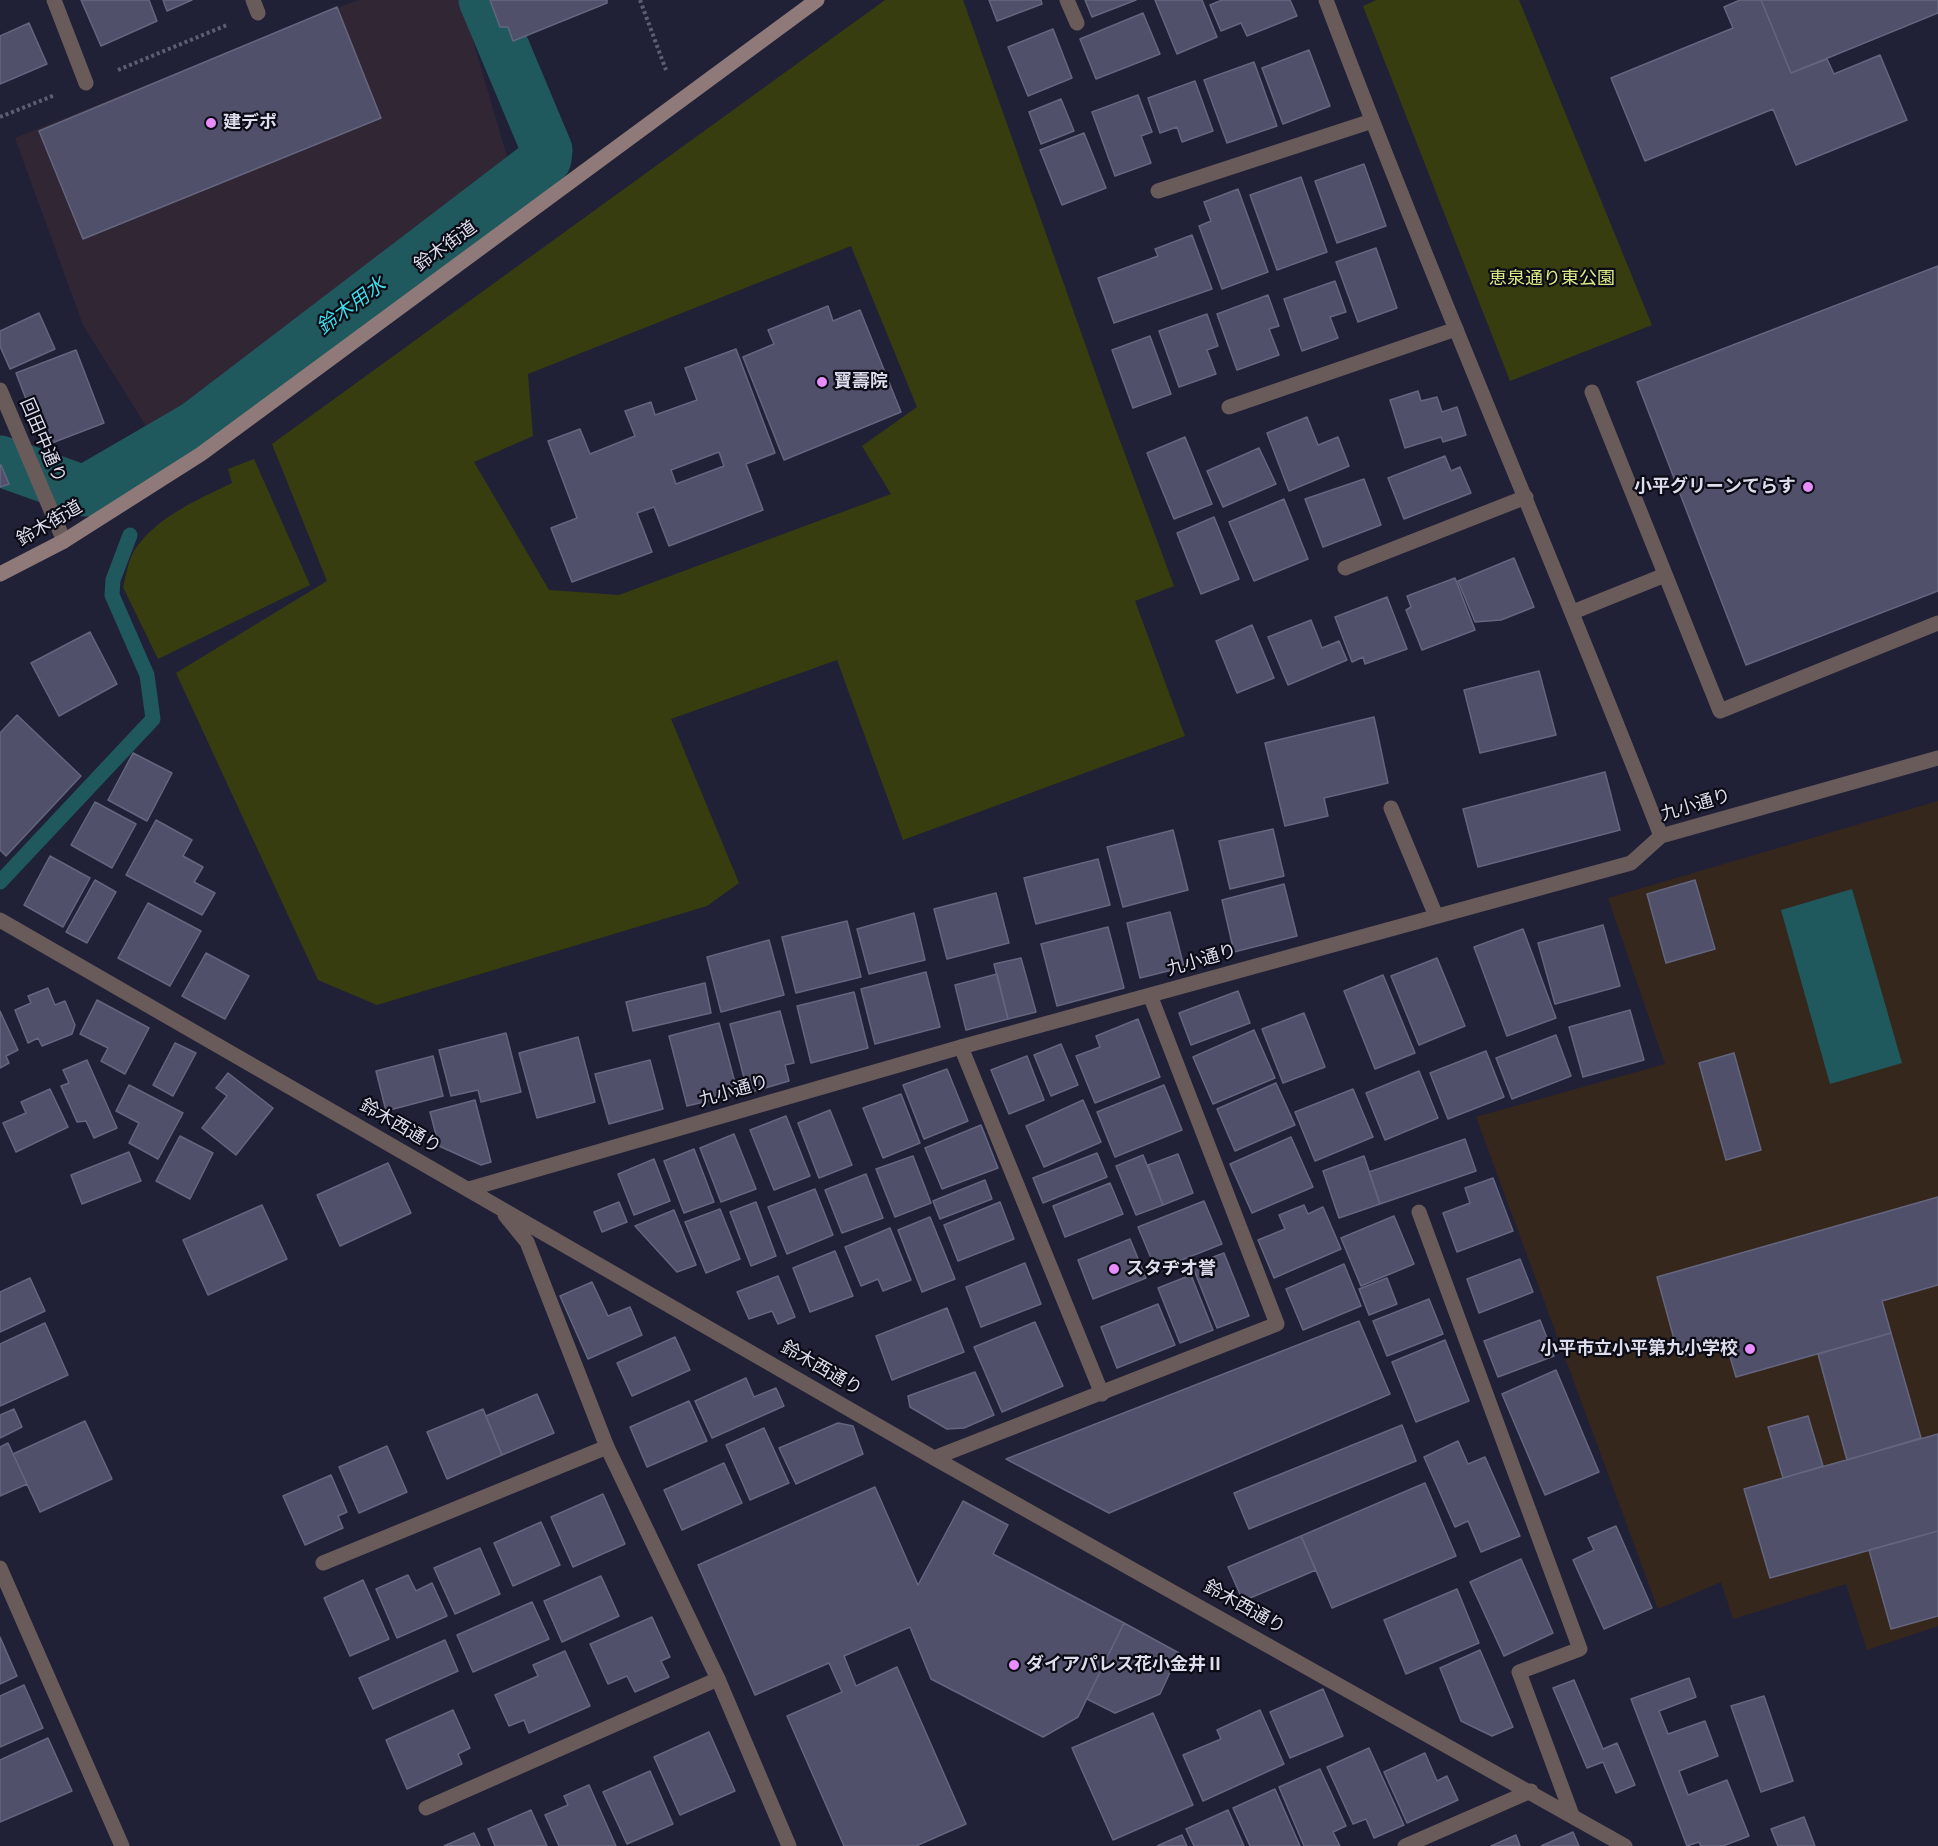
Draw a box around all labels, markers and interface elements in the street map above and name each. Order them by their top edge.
place label: 建デポ [223,112,277,134]
marker: 建デポ [204,116,218,130]
street label: 鈴木街道 [411,217,481,277]
park label: 恵泉通り東公園 [1489,268,1615,290]
water label: 鈴木用水 [313,273,391,341]
place label: 寶壽院 [834,371,888,393]
marker: 寶壽院 [815,375,829,389]
street label: 回田中通り [14,395,70,487]
place label: 小平グリーンてらす [1634,476,1796,498]
marker: 小平グリーンてらす [1801,480,1815,494]
street label: 鈴木街道 [13,497,87,551]
street label: 九小通り [1658,786,1734,826]
street label: 九小通り [1164,941,1240,981]
street label: 九小通り [696,1072,772,1112]
street label: 鈴木西通り [356,1095,444,1159]
place label: スタヂオ誉 [1126,1258,1216,1280]
marker: スタヂオ誉 [1107,1262,1121,1276]
street label: 鈴木西通り [777,1337,865,1401]
place label: 小平市立小平第九小学校 [1540,1338,1738,1360]
marker: 小平市立小平第九小学校 [1743,1342,1757,1356]
street label: 鈴木西通り [1199,1577,1289,1639]
place label: ダイアパレス花小金井Ⅱ [1026,1654,1224,1676]
marker: ダイアパレス花小金井Ⅱ [1007,1658,1021,1672]

